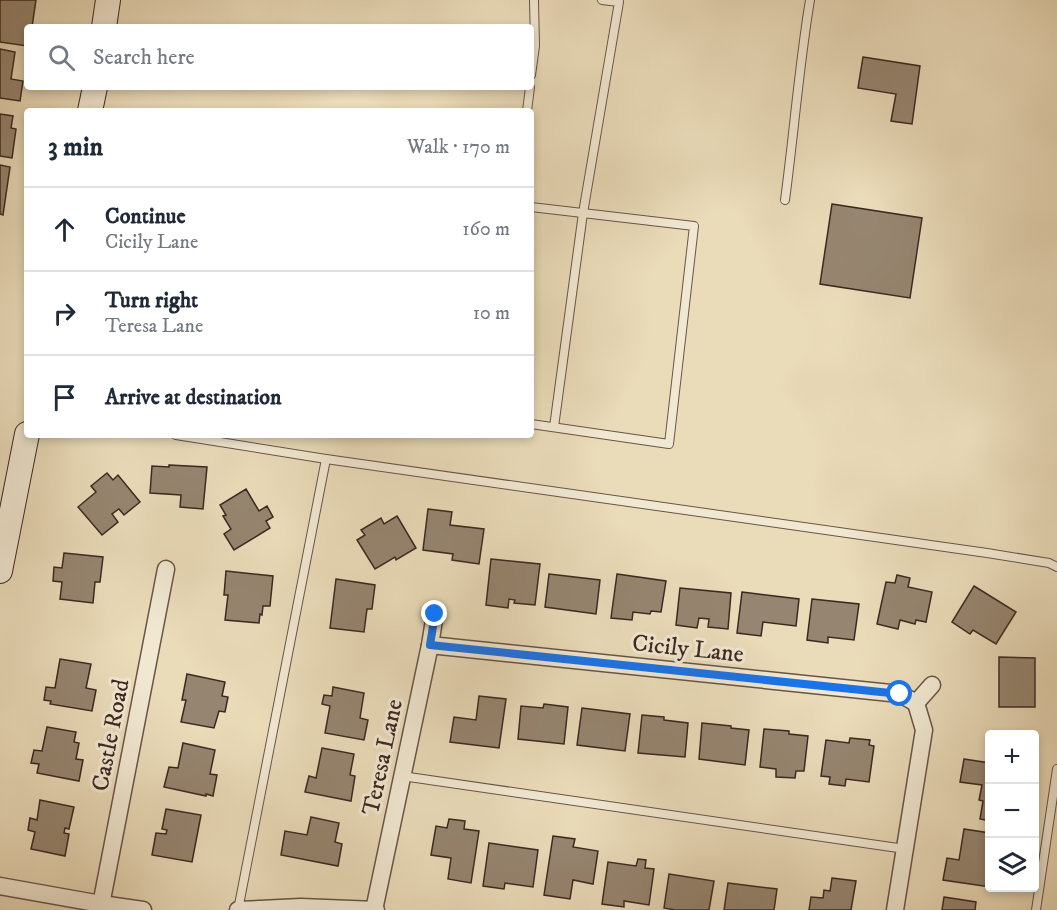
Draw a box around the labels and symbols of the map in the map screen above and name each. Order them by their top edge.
route end [421,600,447,626]
street label: Cicily Lane [631,628,745,670]
street label: Castle Road [85,676,137,794]
route start [886,680,912,706]
street label: Teresa Lane [356,696,410,818]

